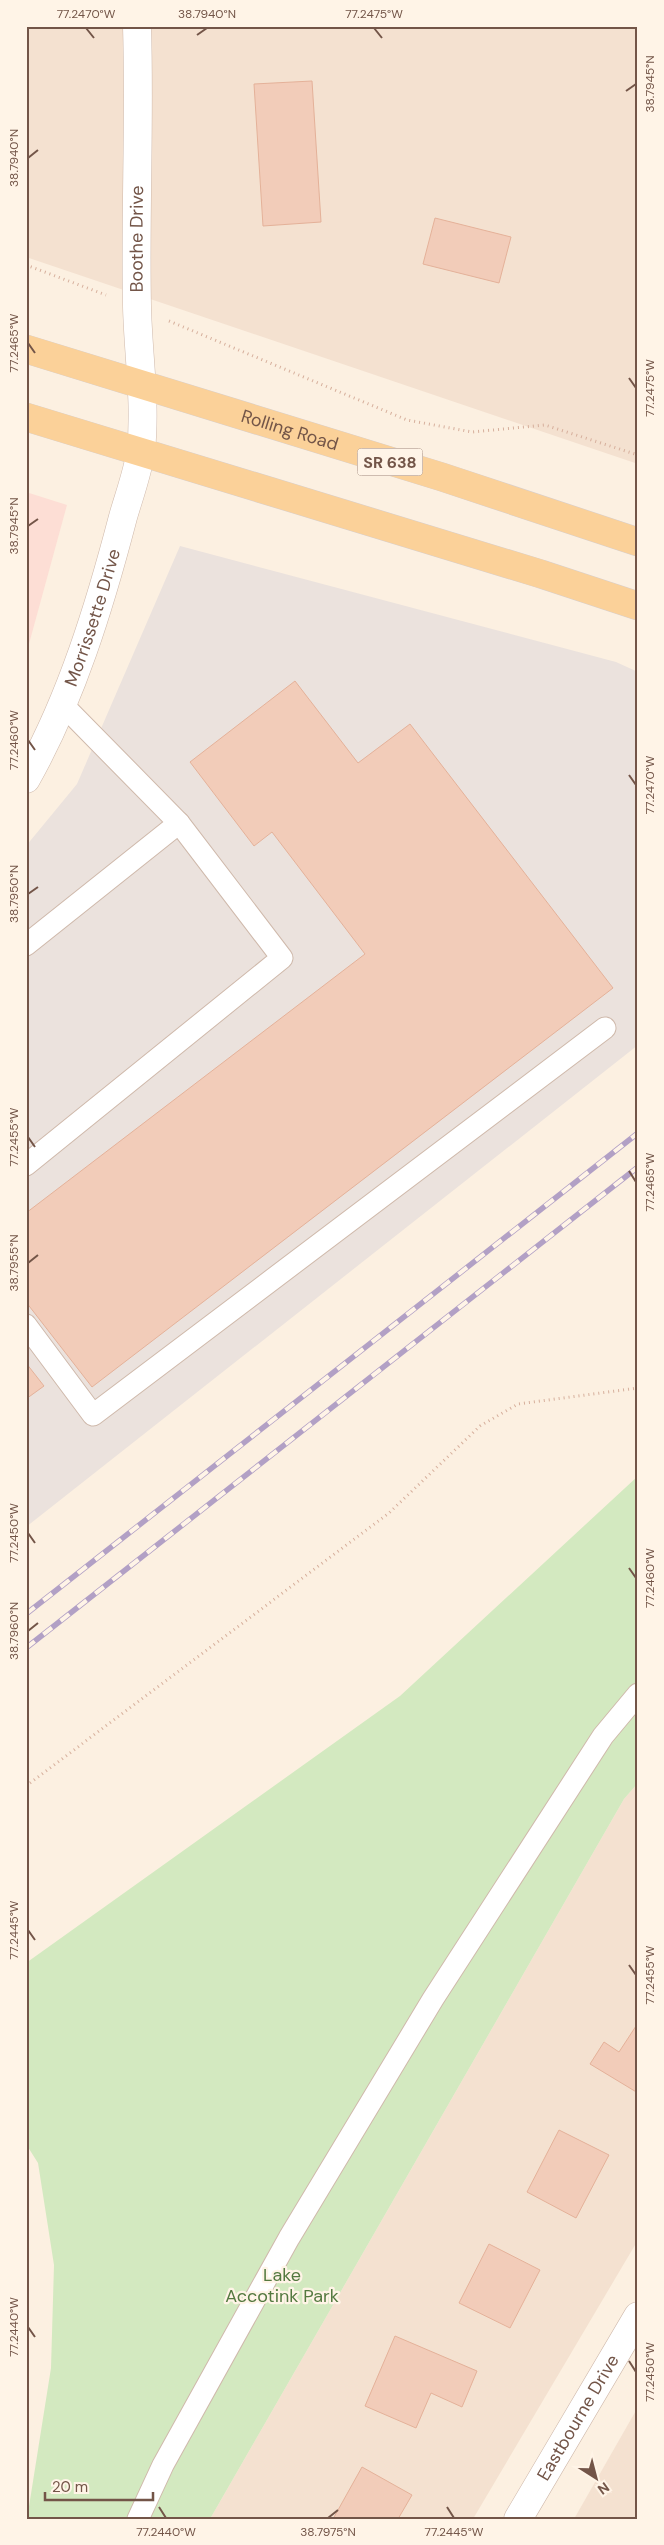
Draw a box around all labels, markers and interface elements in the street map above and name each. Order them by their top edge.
text: 77.2470°W [57,6,116,22]
text: 38.7940°N [178,6,236,22]
text: 77.2475°W [345,6,403,22]
text: 38.7945°N [642,55,658,113]
text: 38.7940°N [6,129,22,187]
street label: Boothe Drive [125,185,149,292]
text: 77.2465°W [6,313,22,372]
text: 77.2475°W [642,359,658,417]
street label: Rolling Road [238,404,341,456]
road number: SR 638 [358,448,422,476]
text: 38.7945°N [6,497,22,555]
street label: Morrissette Drive [59,546,126,690]
text: 77.2460°W [6,710,22,770]
text: 77.2470°W [642,755,658,814]
text: 38.7950°N [6,865,22,923]
text: 77.2455°W [6,1107,22,1166]
text: 77.2465°W [642,1152,658,1211]
text: 38.7955°N [6,1234,22,1292]
text: 77.2450°W [6,1503,22,1563]
text: 77.2460°W [642,1548,658,1608]
text: 38.7960°N [6,1602,22,1660]
text: 77.2445°W [6,1900,22,1959]
text: 77.2455°W [642,1945,658,2004]
park label: Lake Accotink Park [225,2263,339,2308]
text: 77.2440°W [6,2297,22,2357]
text: 77.2450°W [642,2342,658,2402]
street label: Eastbourne Drive [531,2350,625,2485]
north arrow [572,2452,622,2502]
scale bar [45,2470,152,2502]
text: 20 m [52,2477,88,2497]
text: N [594,2478,613,2499]
text: 77.2440°W [136,2524,196,2540]
text: 38.7975°N [300,2524,356,2540]
text: 77.2445°W [425,2524,484,2540]

